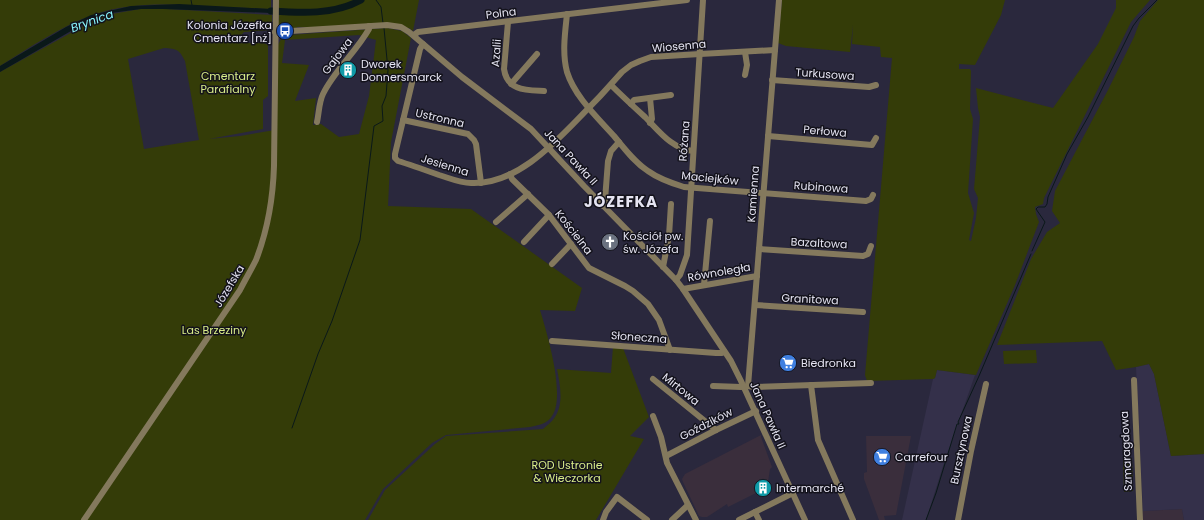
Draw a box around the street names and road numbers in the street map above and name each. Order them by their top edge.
street label: Polna [485,3,517,23]
street label: Gajowa [318,34,356,78]
street label: Wiosenna [651,36,707,56]
street label: Azalii [487,38,505,68]
street label: Turkusowa [795,64,855,84]
street label: Ustronna [414,105,466,131]
street label: Różana [675,120,693,162]
street label: Perłowa [803,121,847,141]
street label: Jana Pawła II [541,125,601,189]
street label: Jesienna [419,150,471,180]
street label: Kamienna [743,165,763,223]
street label: Maciejków [681,167,739,189]
street label: Rubinowa [793,177,849,197]
street label: Kościelna [551,206,597,258]
street label: Bazaltowa [790,234,848,252]
street label: Równoległa [686,259,752,285]
street label: Józefska [210,262,248,310]
street label: Granitowa [781,290,839,308]
street label: Słoneczna [610,327,668,347]
street label: Mirtowa [659,369,703,409]
street label: Jana Pawła II [746,379,790,451]
street label: Goździków [677,404,735,444]
street label: Szmaragdowa [1116,411,1136,491]
street label: Bursztynowa [946,414,976,486]

